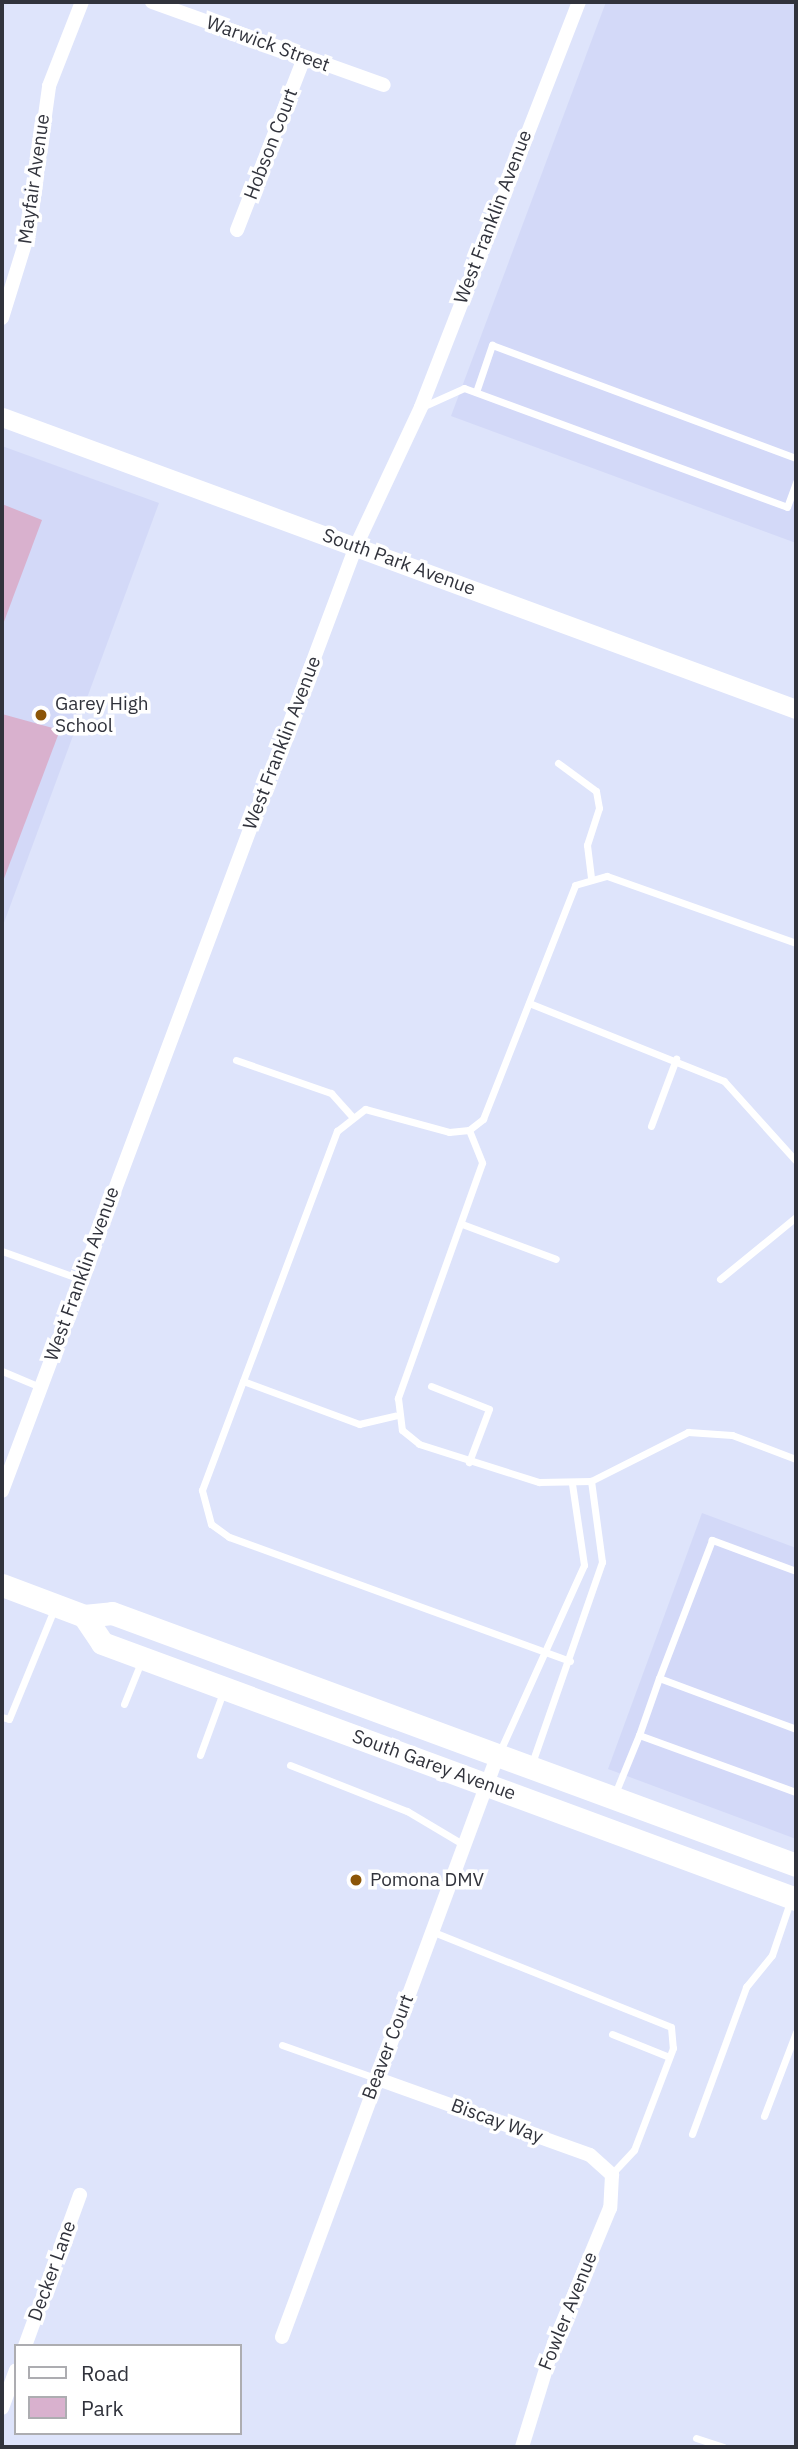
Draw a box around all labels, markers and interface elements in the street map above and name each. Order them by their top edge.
street label: Warwick Street [203,11,333,77]
street label: Hobson Court [239,85,303,203]
street label: Mayfair Avenue [14,113,54,245]
street label: West Franklin Avenue [449,127,537,307]
street label: South Park Avenue [320,524,478,600]
street label: West Franklin Avenue [238,653,326,833]
place label: Garey High School [55,693,149,737]
marker: Garey High School [33,707,49,723]
street label: West Franklin Avenue [40,1184,124,1364]
street label: South Garey Avenue [349,1725,519,1805]
place label: Pomona DMV [370,1869,484,1891]
marker: Pomona DMV [348,1872,364,1888]
street label: Beaver Court [357,1991,419,2103]
street label: Biscay Way [448,2094,546,2148]
street label: Decker Lane [23,2218,81,2324]
street label: Fowler Avenue [534,2248,602,2374]
legend [14,2344,242,2435]
text: Road [81,2359,129,2387]
text: Park [81,2394,124,2422]

